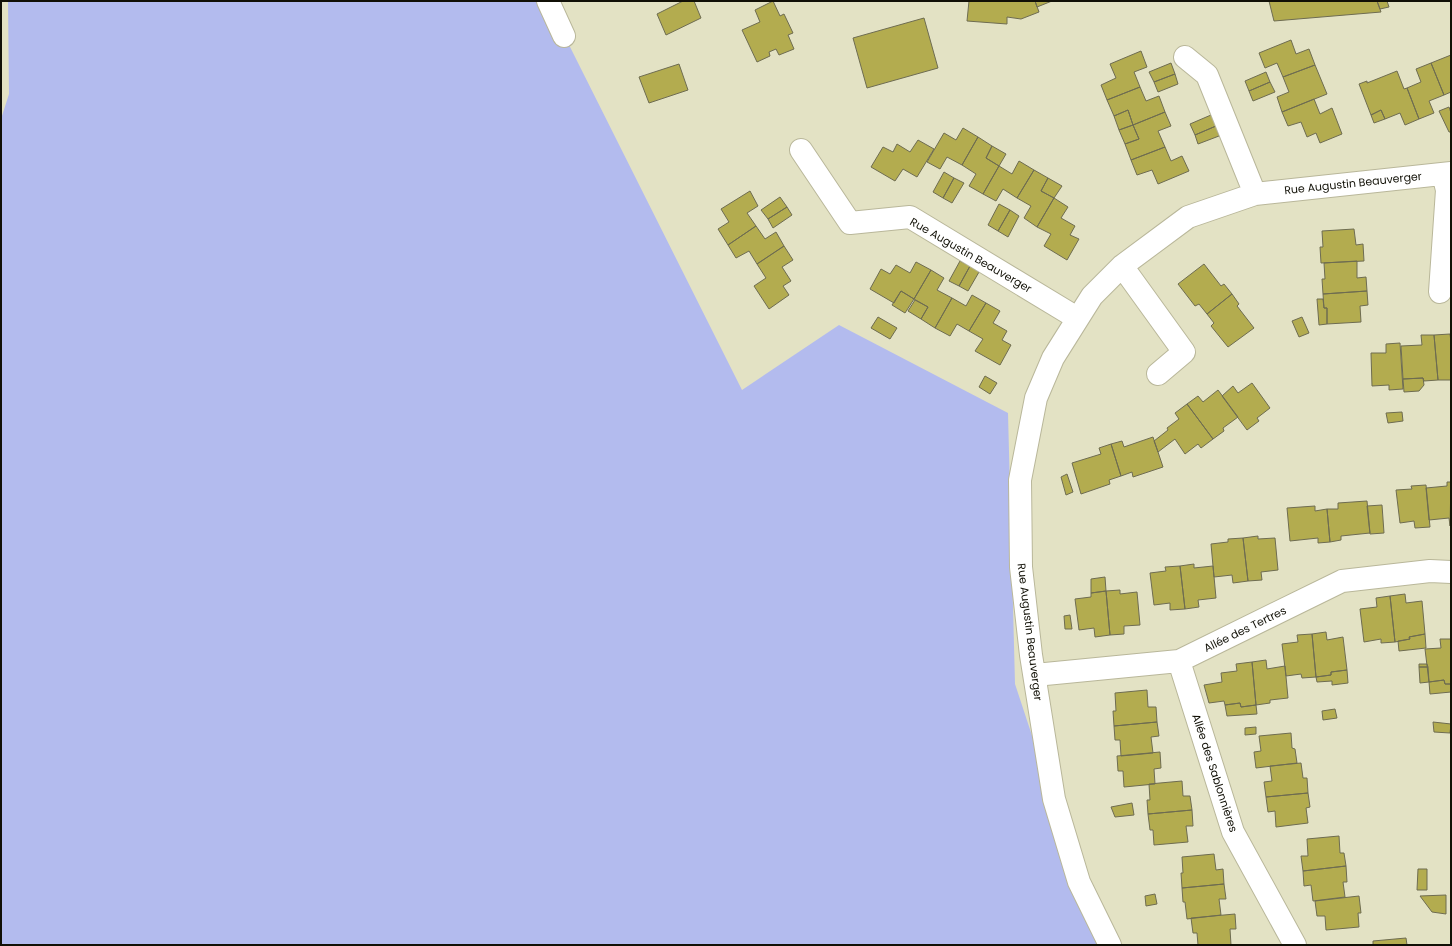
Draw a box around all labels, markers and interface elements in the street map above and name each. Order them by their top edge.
street label: Rue Augustin Beauverger [1283,168,1423,198]
street label: Rue Augustin Beauverger [907,213,1035,297]
street label: Rue Augustin Beauverger [1014,562,1046,702]
street label: Allée des Tertres [1201,602,1289,656]
street label: Allée des Sablonnières [1188,712,1242,835]

